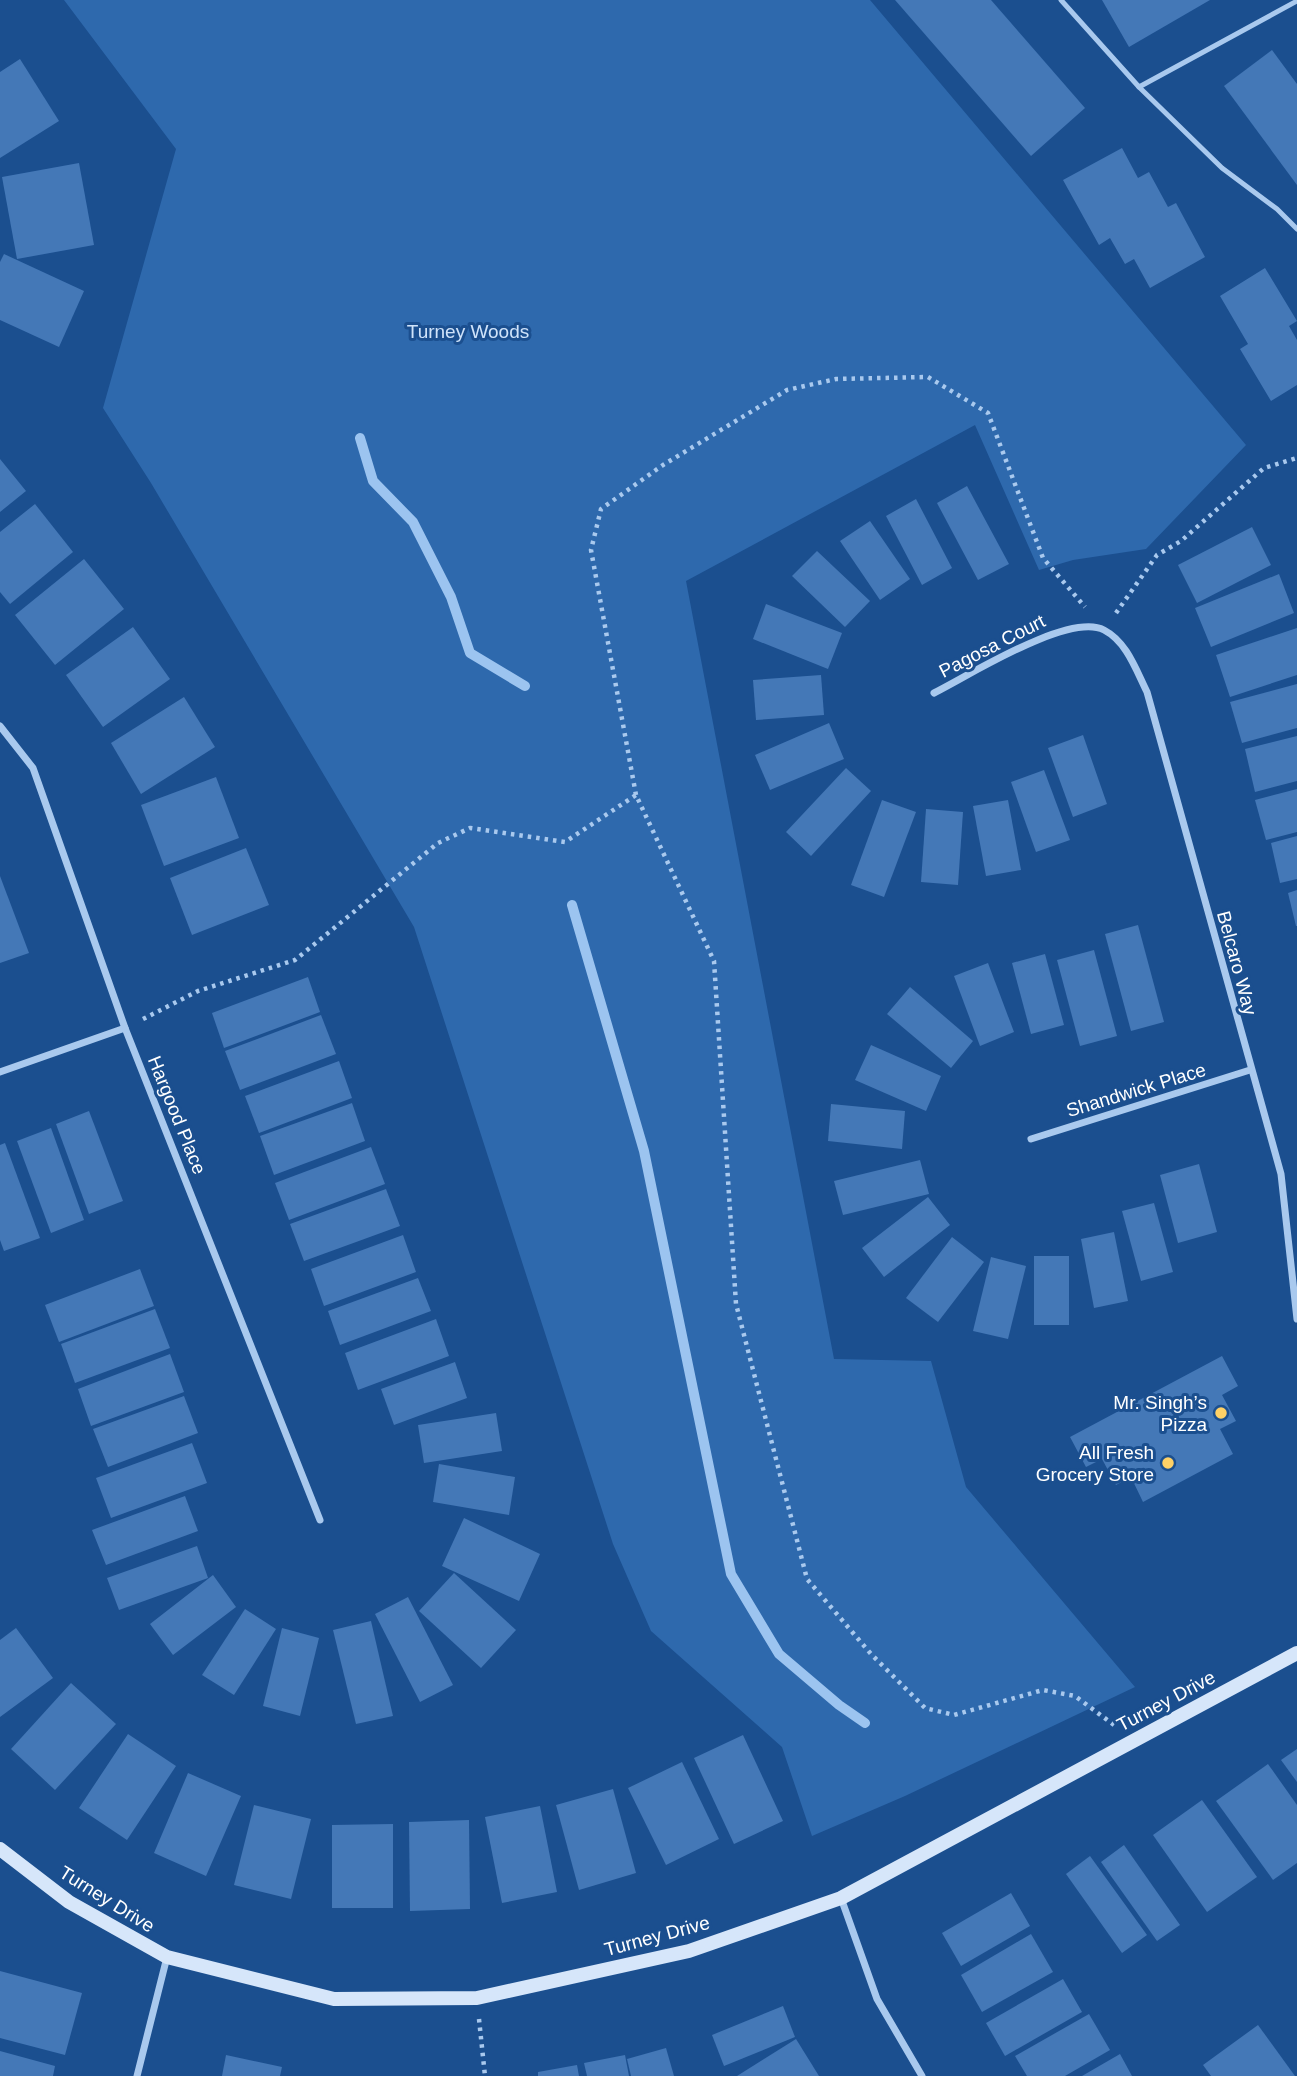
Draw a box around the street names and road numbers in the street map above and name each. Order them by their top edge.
street label: Pagosa Court [935,610,1049,682]
street label: Belcaro Way [1213,909,1261,1018]
street label: Hargood Place [144,1053,210,1177]
street label: Shandwick Place [1064,1059,1208,1121]
street label: Turney Drive [1113,1666,1219,1736]
street label: Turney Drive [56,1861,158,1937]
street label: Turney Drive [602,1912,712,1960]

